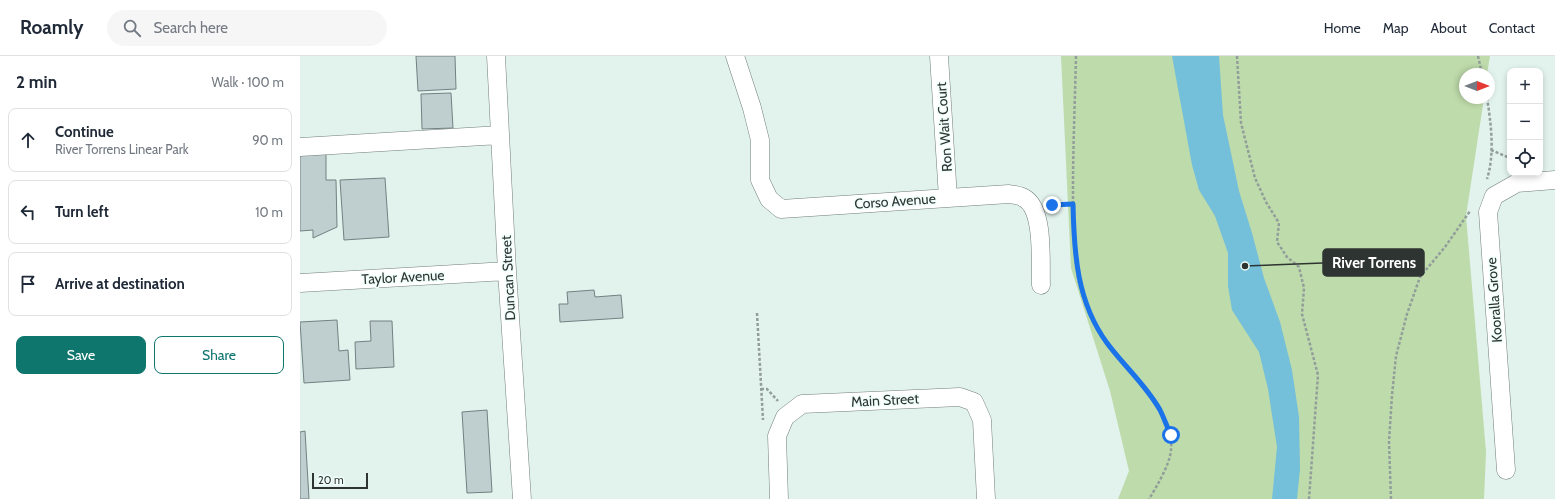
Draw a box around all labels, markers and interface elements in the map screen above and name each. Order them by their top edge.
search box [107,10,387,46]
text: Roamly [20,16,83,39]
icon: search [121,17,143,39]
text: Search here [153,19,228,37]
text: Home [1324,19,1361,37]
text: Map [1383,19,1408,37]
text: About [1430,19,1467,37]
text: Contact [1489,19,1535,37]
north arrow [1459,68,1495,104]
map controls [1507,68,1543,176]
button: + [1507,68,1543,104]
text: 2 min [16,72,57,92]
text: Walk · 100 m [211,74,284,90]
street label: Ron Wait Court [932,81,956,172]
button: − [1507,104,1543,140]
text: Continue [55,123,114,141]
icon: ahead [17,129,39,151]
text: 90 m [252,132,283,148]
button: locate [1507,140,1543,176]
text: River Torrens Linear Park [55,141,189,157]
street label: Corso Avenue [854,189,936,213]
route end [1043,196,1061,214]
icon: left [17,201,39,223]
text: Turn left [55,203,109,221]
text: 10 m [255,204,283,220]
street label: Duncan Street [497,235,519,321]
callout: River Torrens [1323,249,1424,276]
text: River Torrens [1332,254,1416,272]
street label: Kooralla Grove [1482,257,1506,343]
street label: Taylor Avenue [361,266,445,288]
icon: arrive [17,273,39,295]
text: Arrive at destination [55,275,185,293]
button: Save [16,336,146,374]
button: Share [154,336,284,374]
street label: Main Street [851,389,920,411]
route start [1162,426,1180,444]
scale bar [312,471,368,490]
text: 20 m [318,473,344,487]

